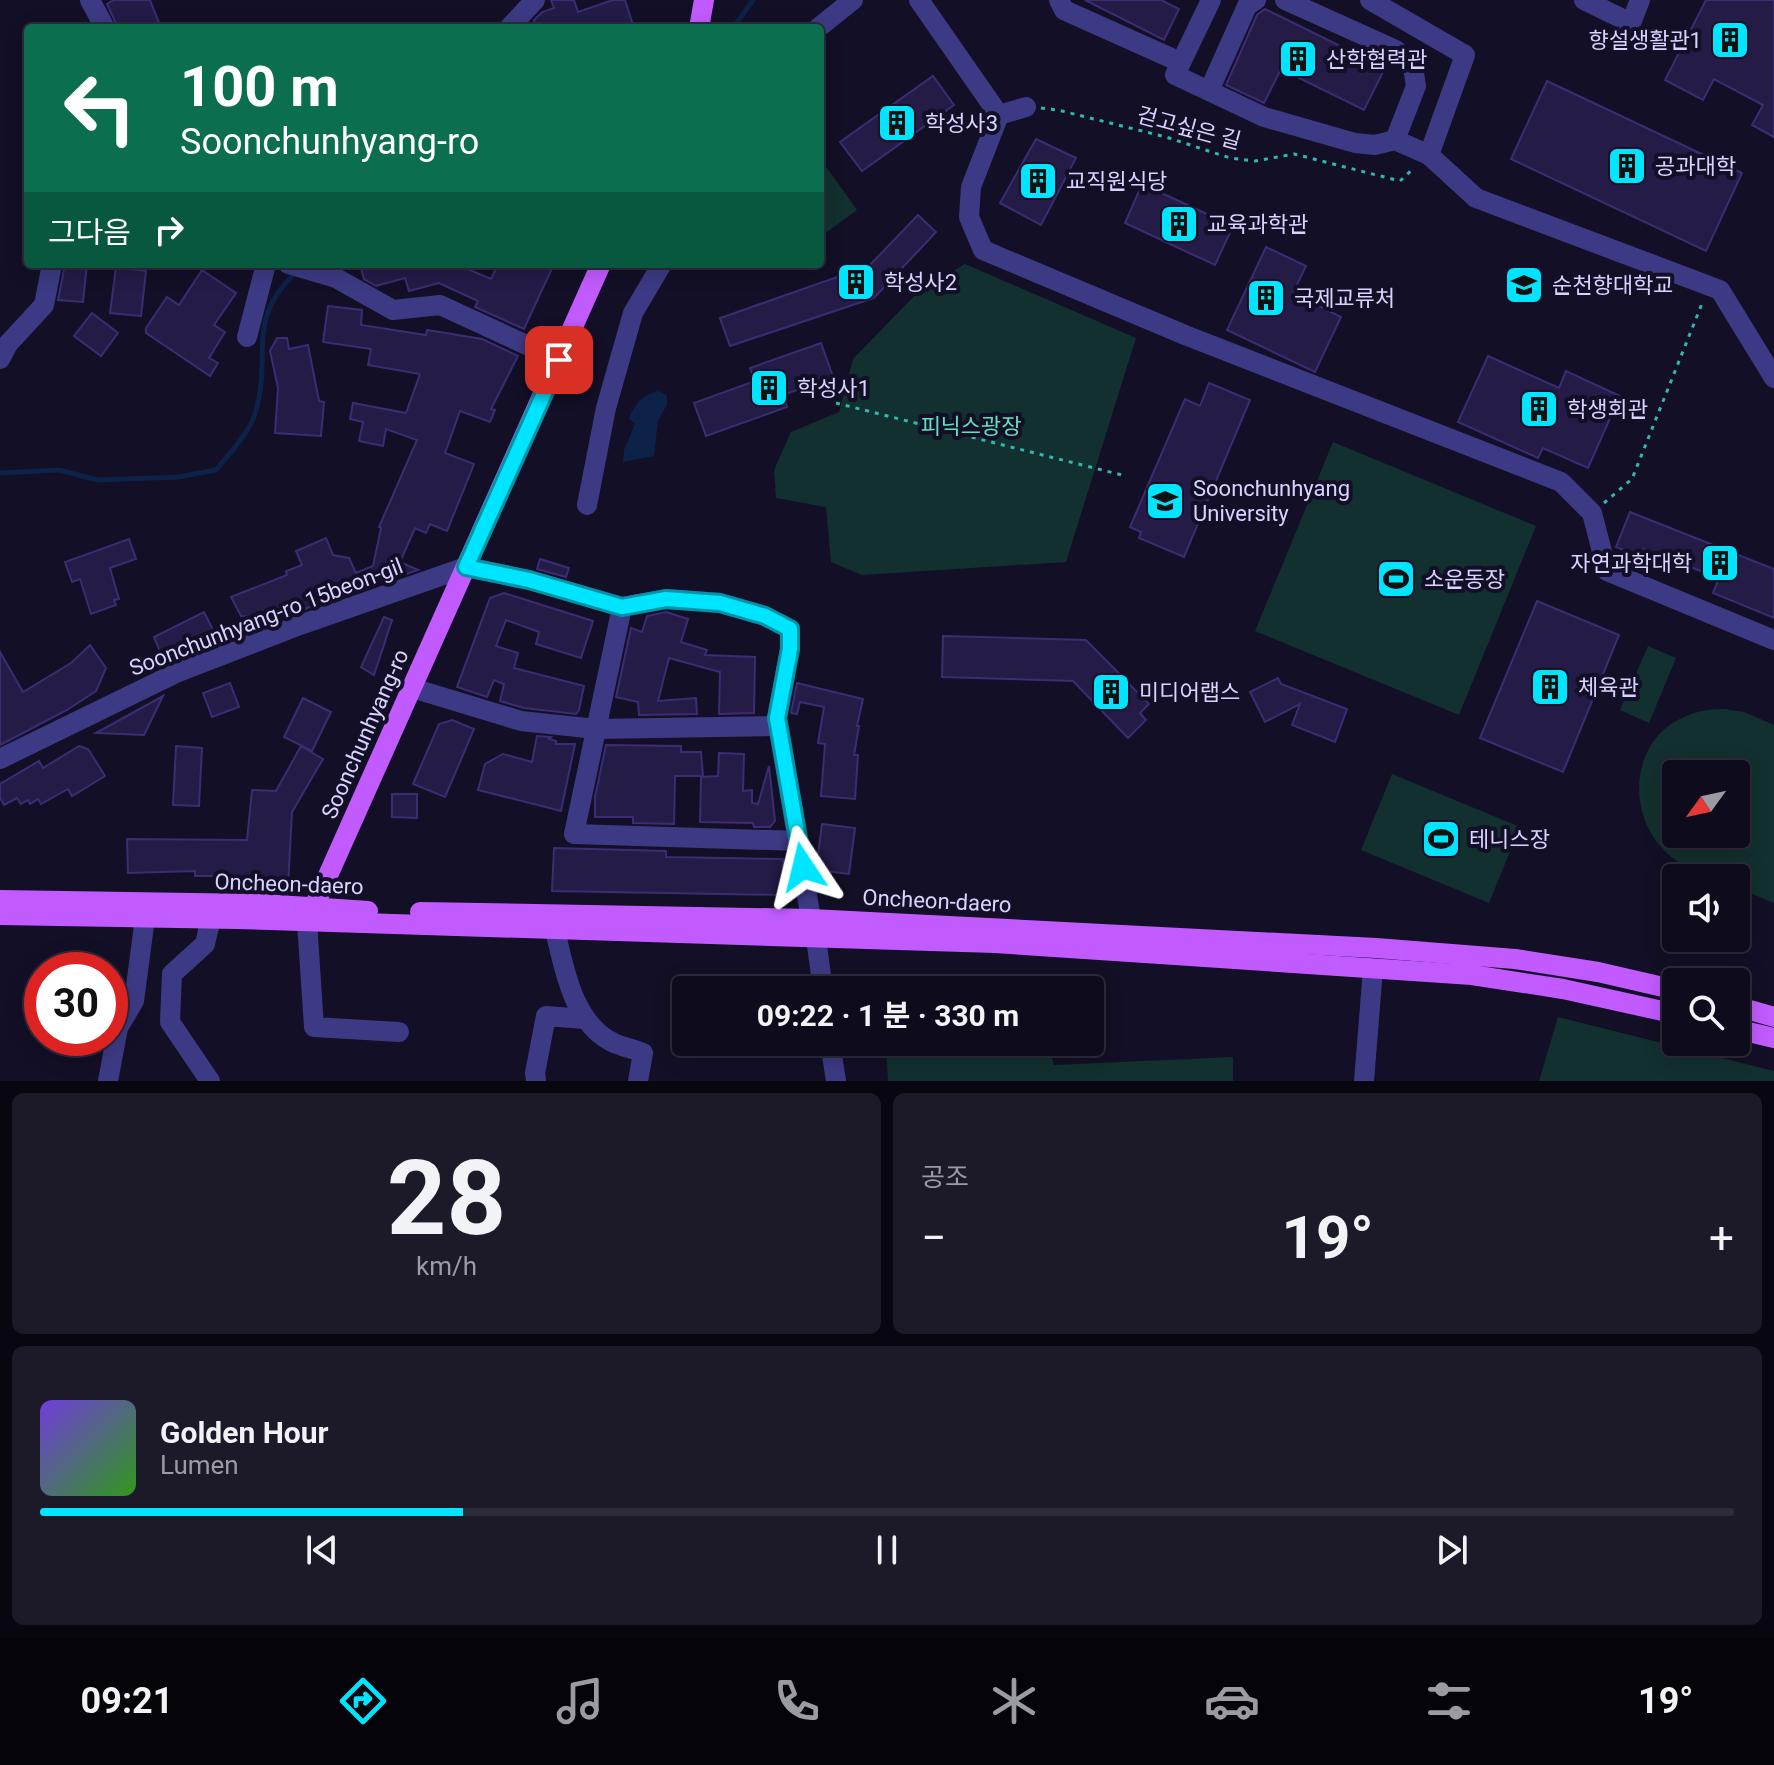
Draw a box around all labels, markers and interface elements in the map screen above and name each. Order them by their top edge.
building icon: 향설생활관1 [1709,19,1751,61]
place label: 향설생활관1 [1588,28,1702,53]
building icon: 산학협력관 [1277,38,1319,80]
place label: 산학협력관 [1326,47,1427,72]
text: 100 m [180,54,339,120]
icon: left [48,56,152,160]
building icon: 학성사3 [876,102,918,144]
street label: 걷고싶은 길 [1134,102,1244,154]
place label: 학성사3 [925,111,998,136]
text: Soonchunhyang-ro [180,121,479,163]
building icon: 공과대학 [1606,145,1648,187]
place label: 공과대학 [1655,154,1736,179]
building icon: 교직원식당 [1017,160,1059,202]
place label: 교직원식당 [1066,169,1167,194]
building icon: 교육과학관 [1158,203,1200,245]
icon: right [147,208,191,252]
place label: 교육과학관 [1207,212,1308,237]
text: 그다음 [48,215,131,250]
building icon: 학성사2 [835,261,877,303]
school or university icon: 순천향대학교 [1503,264,1545,306]
place label: 학성사2 [884,270,957,295]
place label: 순천향대학교 [1552,273,1673,298]
building icon: 국제교류처 [1245,277,1287,319]
place label: 국제교류처 [1294,286,1395,311]
pin [525,326,593,394]
icon: arrive [537,338,581,382]
building icon: 학성사1 [748,367,790,409]
place label: 학성사1 [797,376,870,401]
building icon: 학생회관 [1518,388,1560,430]
place label: 학생회관 [1567,397,1648,422]
park label: 피닉스광장 [920,414,1022,439]
place label: Soonchunhyang University [1193,476,1350,526]
school or university icon: Soonchunhyang University [1144,480,1186,522]
building icon: 자연과학대학 [1699,542,1741,584]
place label: 자연과학대학 [1571,551,1692,576]
street label: Soonchunhyang-ro 15beon-gil [126,553,406,681]
sports icon: 소운동장 [1375,558,1417,600]
place label: 소운동장 [1424,567,1505,592]
street label: Soonchunhyang-ro [316,645,414,823]
building icon: 체육관 [1529,666,1571,708]
building icon: 미디어랩스 [1090,671,1132,713]
place label: 체육관 [1578,675,1639,700]
place label: 미디어랩스 [1139,680,1240,705]
north arrow [1662,760,1750,848]
map controls [1662,760,1750,1056]
sports icon: 테니스장 [1420,818,1462,860]
position arrow [761,825,845,909]
place label: 테니스장 [1469,827,1550,852]
button: sound [1662,864,1750,952]
street label: Oncheon-daero [214,869,364,899]
street label: Oncheon-daero [862,885,1012,917]
speed limit sign: 30 [24,952,128,1056]
button: search [1662,968,1750,1056]
text: 09:22 · 1 분 · 330 m [757,998,1019,1033]
text: 28 [387,1138,506,1259]
text: 공조 [921,1162,969,1192]
text: 19° [1281,1202,1374,1273]
text: − [921,1212,946,1264]
text: + [1709,1212,1734,1264]
text: km/h [416,1251,477,1281]
text: Golden Hour [160,1415,329,1450]
text: Lumen [160,1450,239,1480]
icon: previous [300,1528,344,1572]
icon: pause [865,1528,909,1572]
icon: next [1430,1528,1474,1572]
icon: directions [335,1673,391,1729]
icon: music [552,1673,608,1729]
icon: phone [769,1673,825,1729]
icon: climate [986,1673,1042,1729]
icon: car [1204,1673,1260,1729]
icon: filters [1421,1673,1477,1729]
text: 09:21 [81,1680,173,1722]
text: 19° [1638,1680,1693,1722]

